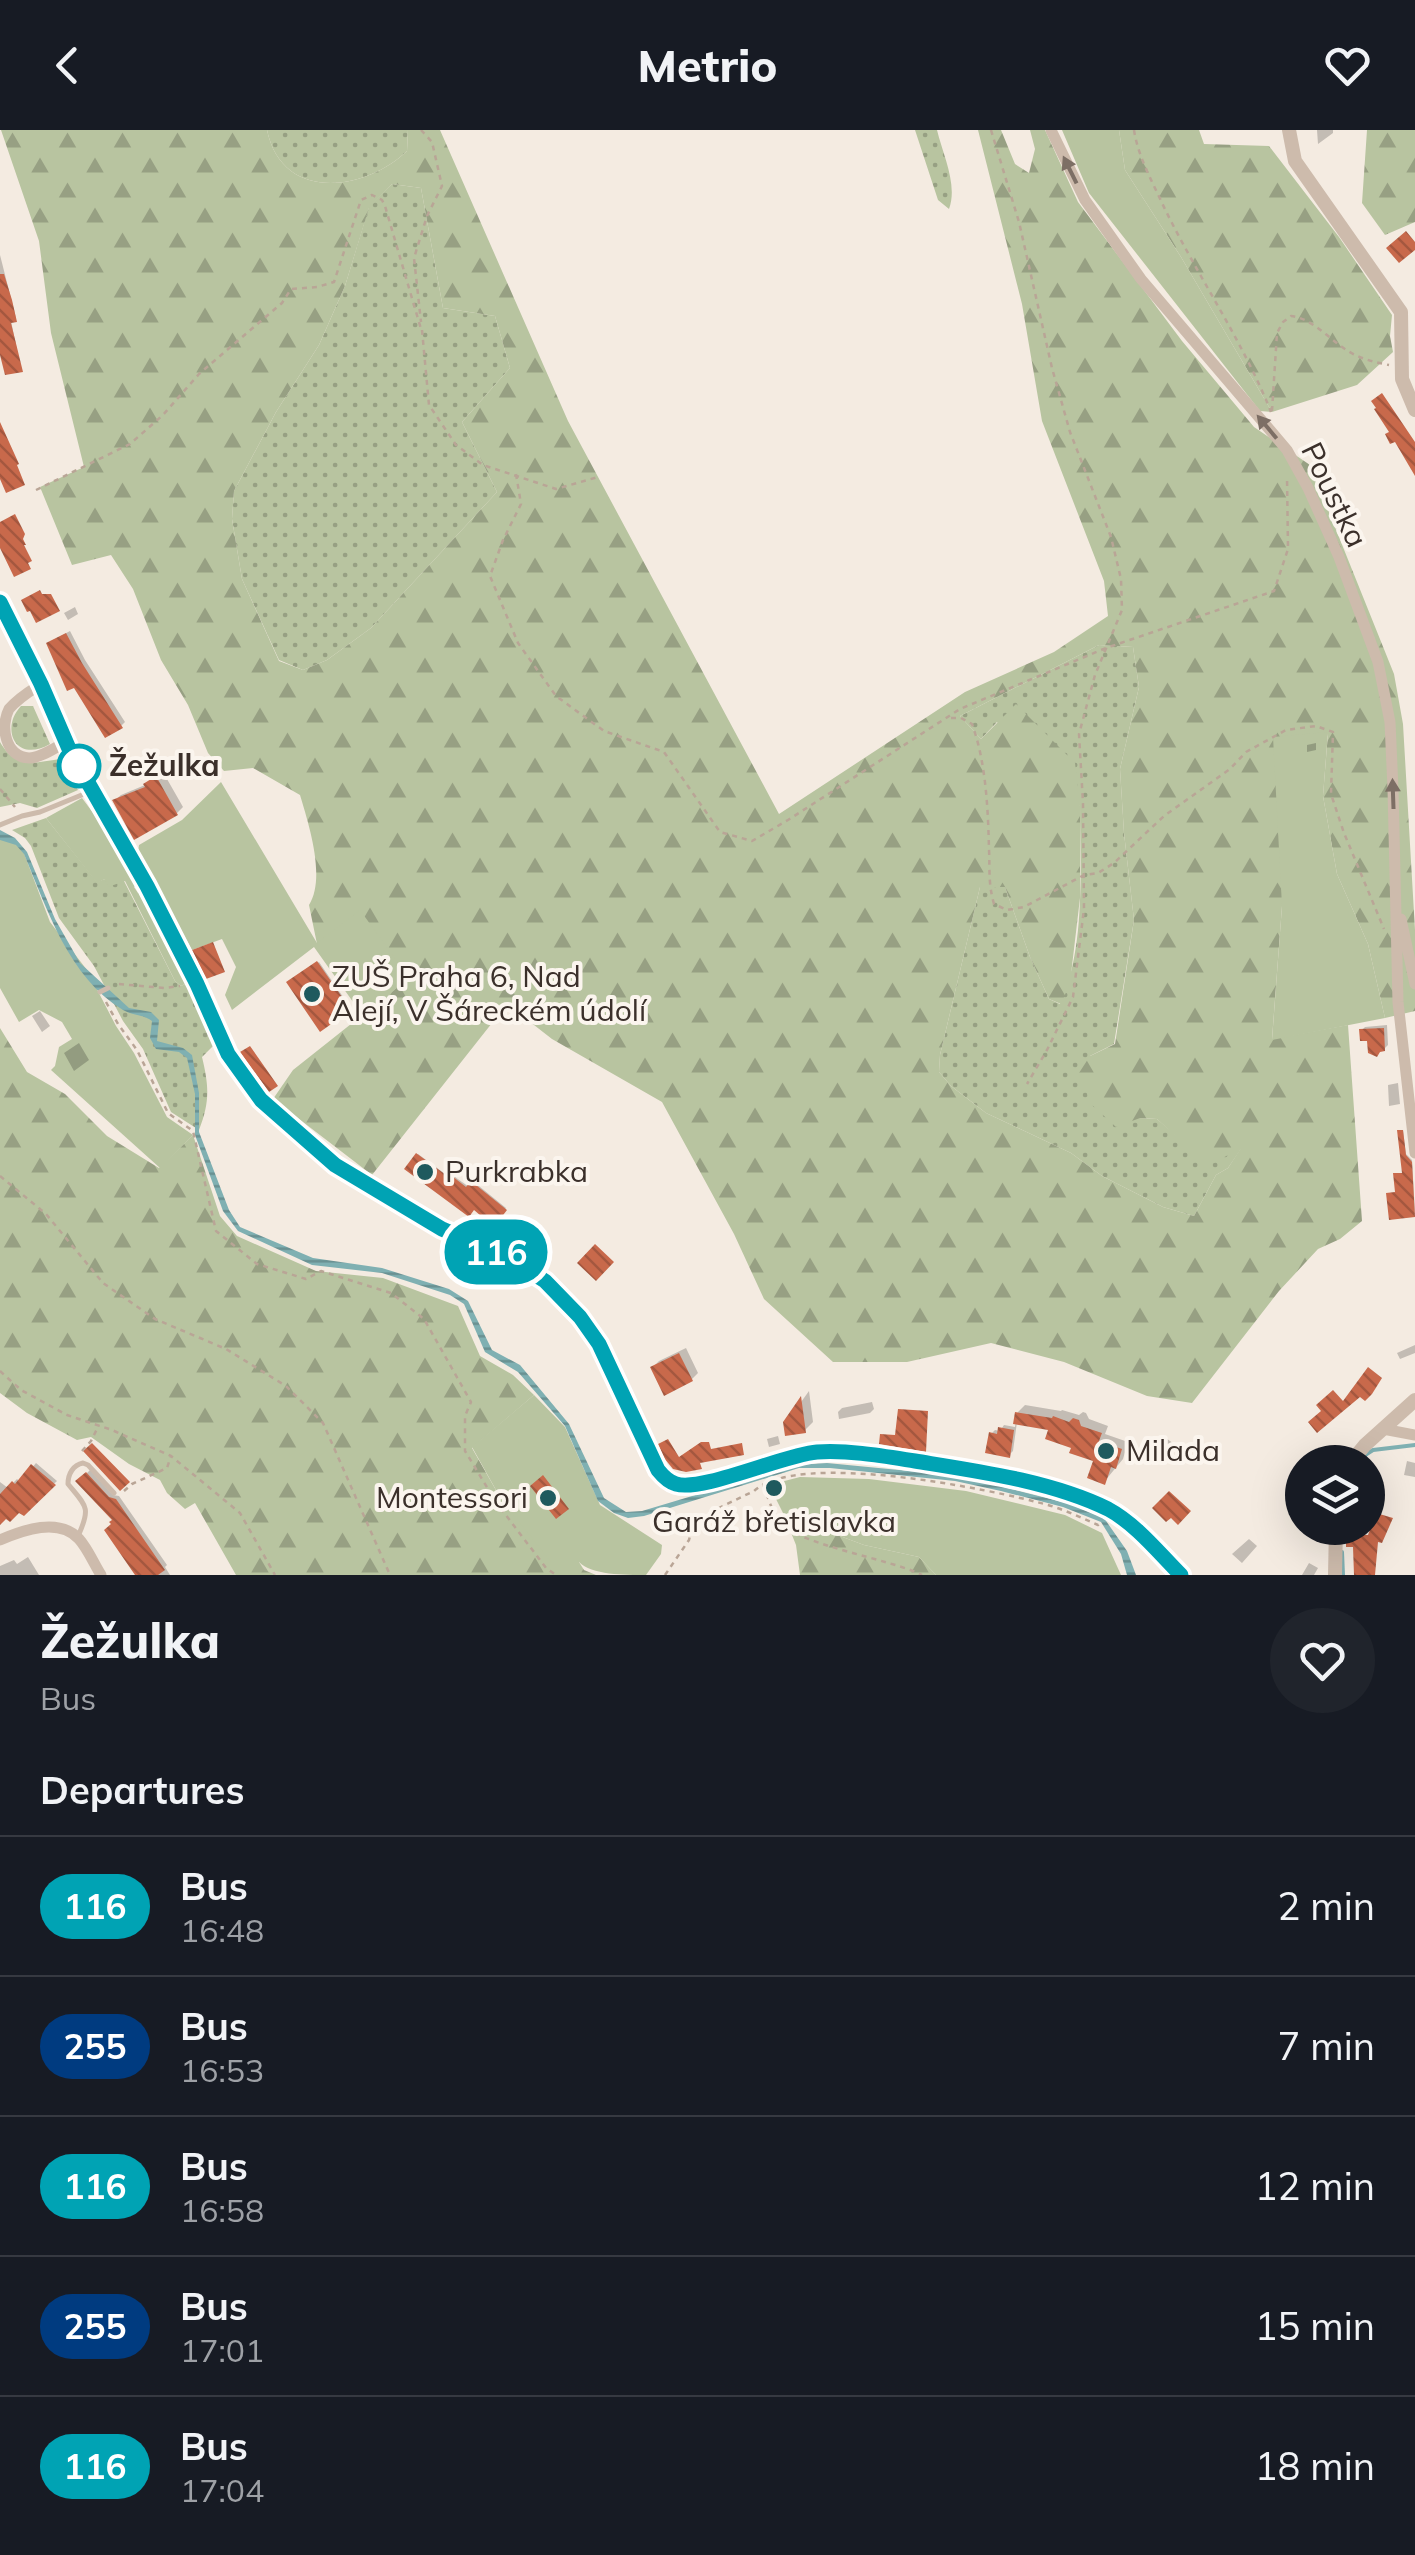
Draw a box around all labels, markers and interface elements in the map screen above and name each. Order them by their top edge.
text: Metrio [638,37,777,93]
icon: back [40,38,95,93]
icon: heart [1320,38,1375,93]
one-way arrow [1062,155,1079,184]
one-way arrow [1257,415,1279,440]
street label: Poustka [1293,436,1376,553]
marker: Žežulka [58,745,100,787]
place label: Žežulka [109,746,220,784]
one-way arrow [1385,778,1401,810]
place label: ZUŠ Praha 6, Nad Alejí, V Šáreckém údolí [332,957,648,1029]
marker: ZUŠ Praha 6, Nad Alejí, V Šáreckém údolí [301,983,323,1005]
place label: Purkrabka [445,1152,588,1190]
marker: Purkrabka [414,1161,436,1183]
line badge: 116 [438,1220,554,1284]
text: 116 [464,1230,528,1274]
place label: Milada [1126,1431,1220,1469]
marker: Milada [1095,1440,1117,1462]
map controls [1285,1445,1385,1545]
button: layers [1285,1445,1385,1545]
marker: Garáž břetislavka [763,1477,785,1499]
place label: Montessori [376,1478,528,1516]
marker: Montessori [537,1487,559,1509]
place label: Garáž břetislavka [652,1502,896,1540]
button: heart [1270,1608,1375,1713]
text: Žežulka [40,1610,220,1670]
text: Bus [40,1678,96,1718]
text: Departures [40,1766,244,1814]
text: Bus [180,1862,248,1910]
text: 2 min [1278,1882,1375,1930]
text: 116 [63,1884,127,1928]
text: 16:48 [180,1910,264,1950]
text: Bus [180,2002,248,2050]
text: 7 min [1278,2022,1375,2070]
text: 255 [63,2024,127,2068]
text: 16:53 [180,2050,264,2090]
text: Bus [180,2142,248,2190]
text: 12 min [1255,2162,1375,2210]
text: 116 [63,2164,127,2208]
text: 16:58 [180,2190,264,2230]
text: Bus [180,2282,248,2330]
text: 15 min [1255,2302,1375,2350]
text: 255 [63,2304,127,2348]
text: 17:01 [180,2330,264,2370]
text: Bus [180,2422,248,2470]
text: 18 min [1255,2442,1375,2490]
text: 116 [63,2444,127,2488]
text: 17:04 [180,2470,264,2510]

